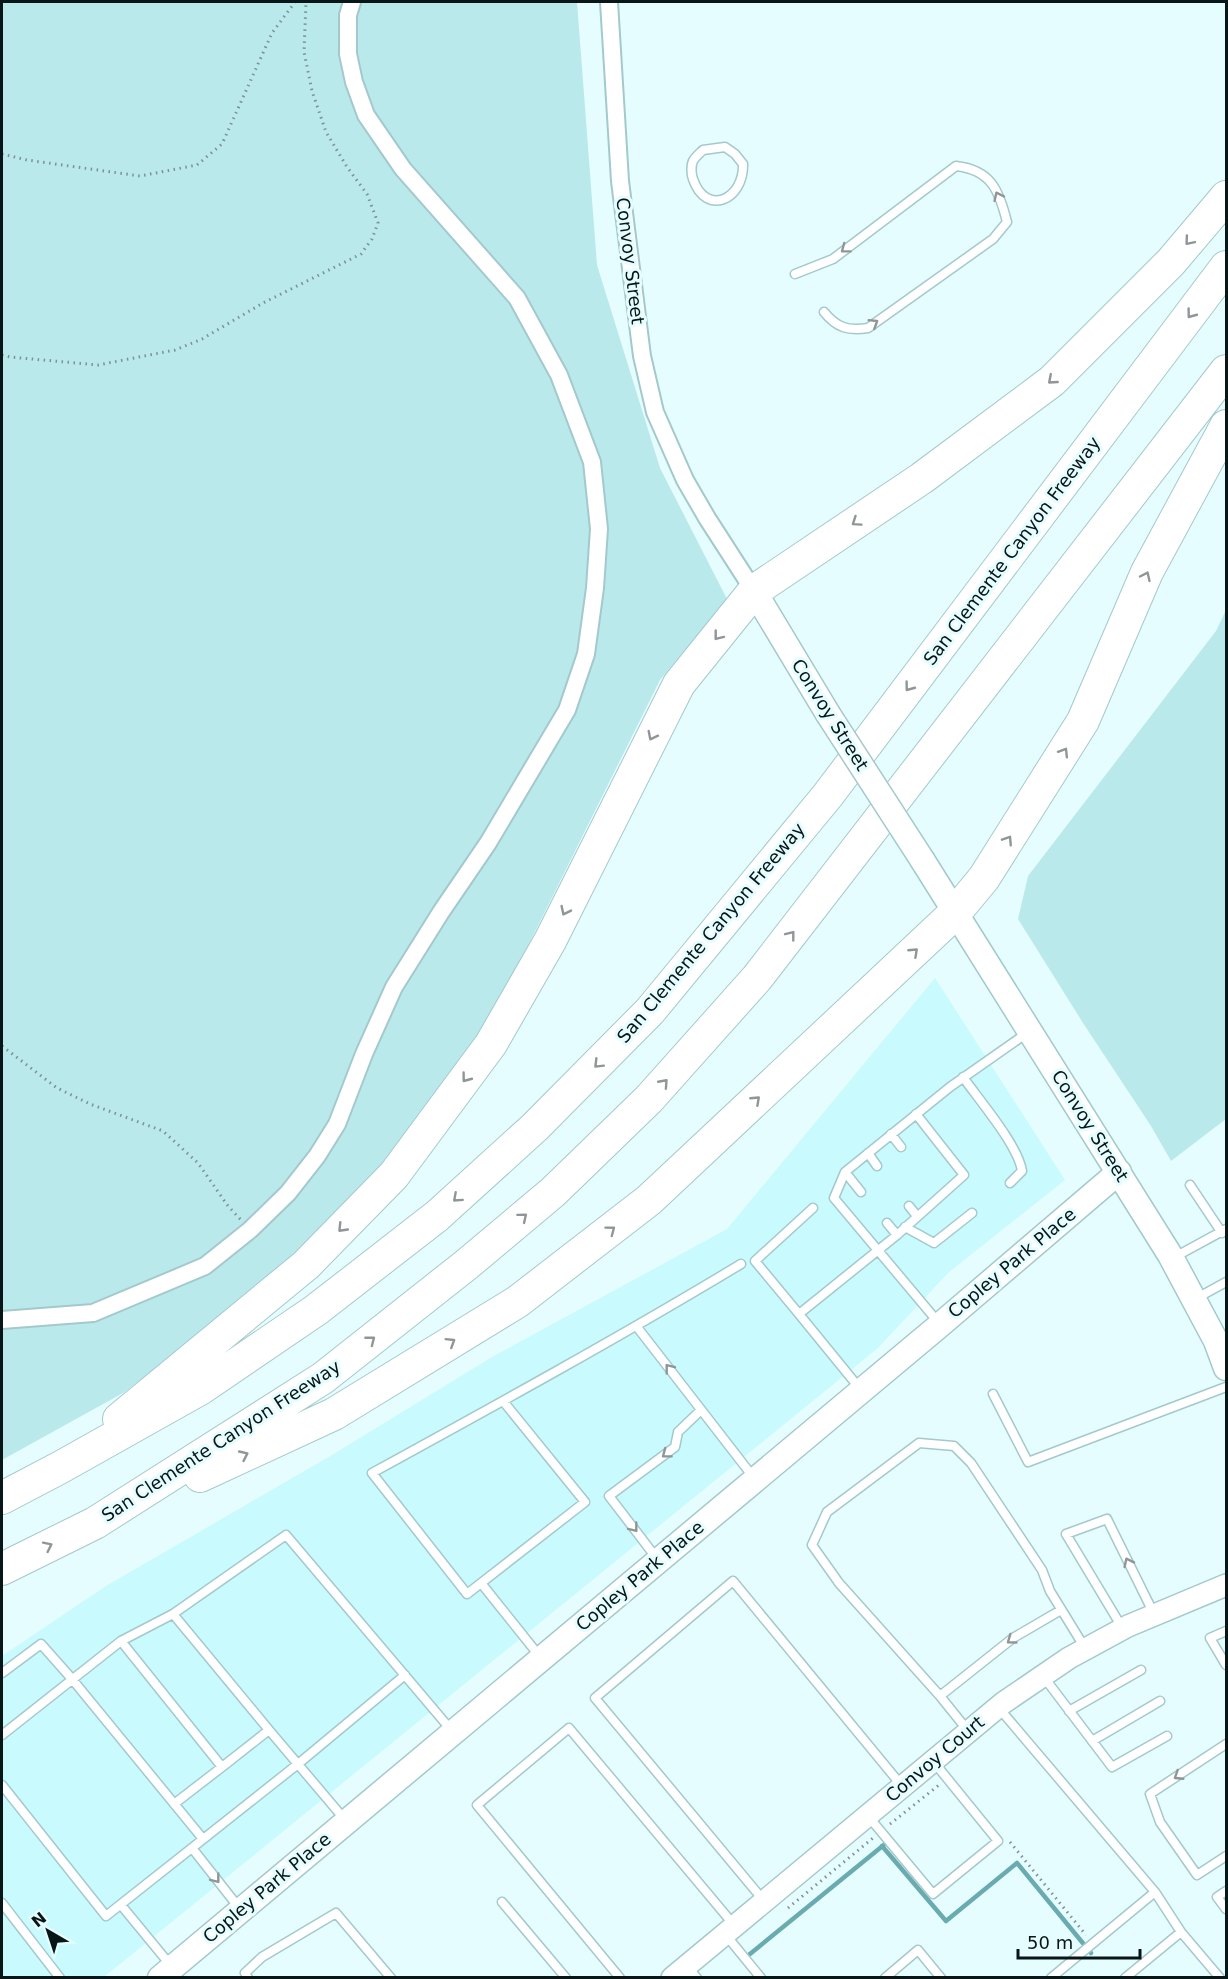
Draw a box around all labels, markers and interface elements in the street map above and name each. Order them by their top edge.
one-way arrow [994,191,1006,202]
street label: Convoy Street [612,196,649,326]
one-way arrow [1185,234,1196,245]
one-way arrow [841,242,852,253]
one-way arrow [1188,307,1199,318]
one-way arrow [868,319,879,330]
one-way arrow [1048,373,1059,384]
street label: San Clemente Canyon Freeway [919,432,1105,669]
one-way arrow [852,515,863,526]
one-way arrow [1138,571,1150,582]
one-way arrow [714,630,725,641]
street label: Convoy Street [788,655,873,774]
one-way arrow [905,680,916,691]
one-way arrow [648,730,660,741]
one-way arrow [1056,748,1068,758]
street label: San Clemente Canyon Freeway [612,818,809,1047]
one-way arrow [1001,836,1013,846]
one-way arrow [561,904,573,915]
one-way arrow [783,931,794,942]
one-way arrow [907,948,917,959]
one-way arrow [594,1057,605,1067]
street label: Convoy Street [1048,1066,1133,1185]
one-way arrow [462,1072,473,1083]
one-way arrow [657,1079,668,1090]
one-way arrow [749,1096,760,1107]
one-way arrow [453,1191,463,1202]
street label: Copley Park Place [944,1203,1080,1322]
one-way arrow [516,1214,527,1225]
one-way arrow [338,1222,349,1232]
one-way arrow [604,1226,615,1237]
one-way arrow [364,1336,375,1347]
one-way arrow [445,1338,456,1349]
street label: San Clemente Canyon Freeway [97,1355,344,1526]
one-way arrow [665,1364,676,1375]
one-way arrow [661,1446,672,1457]
one-way arrow [237,1451,248,1463]
street label: Copley Park Place [572,1516,708,1635]
one-way arrow [626,1521,637,1532]
one-way arrow [42,1542,53,1554]
one-way arrow [1124,1557,1136,1568]
one-way arrow [1007,1633,1018,1644]
street label: Convoy Court [881,1711,988,1806]
one-way arrow [1173,1769,1184,1780]
street label: Copley Park Place [199,1828,335,1947]
one-way arrow [209,1872,220,1883]
north arrow [18,1901,78,1961]
text: N [28,1908,50,1931]
scale bar [1018,1922,1140,1960]
text: 50 m [1027,1932,1073,1953]

